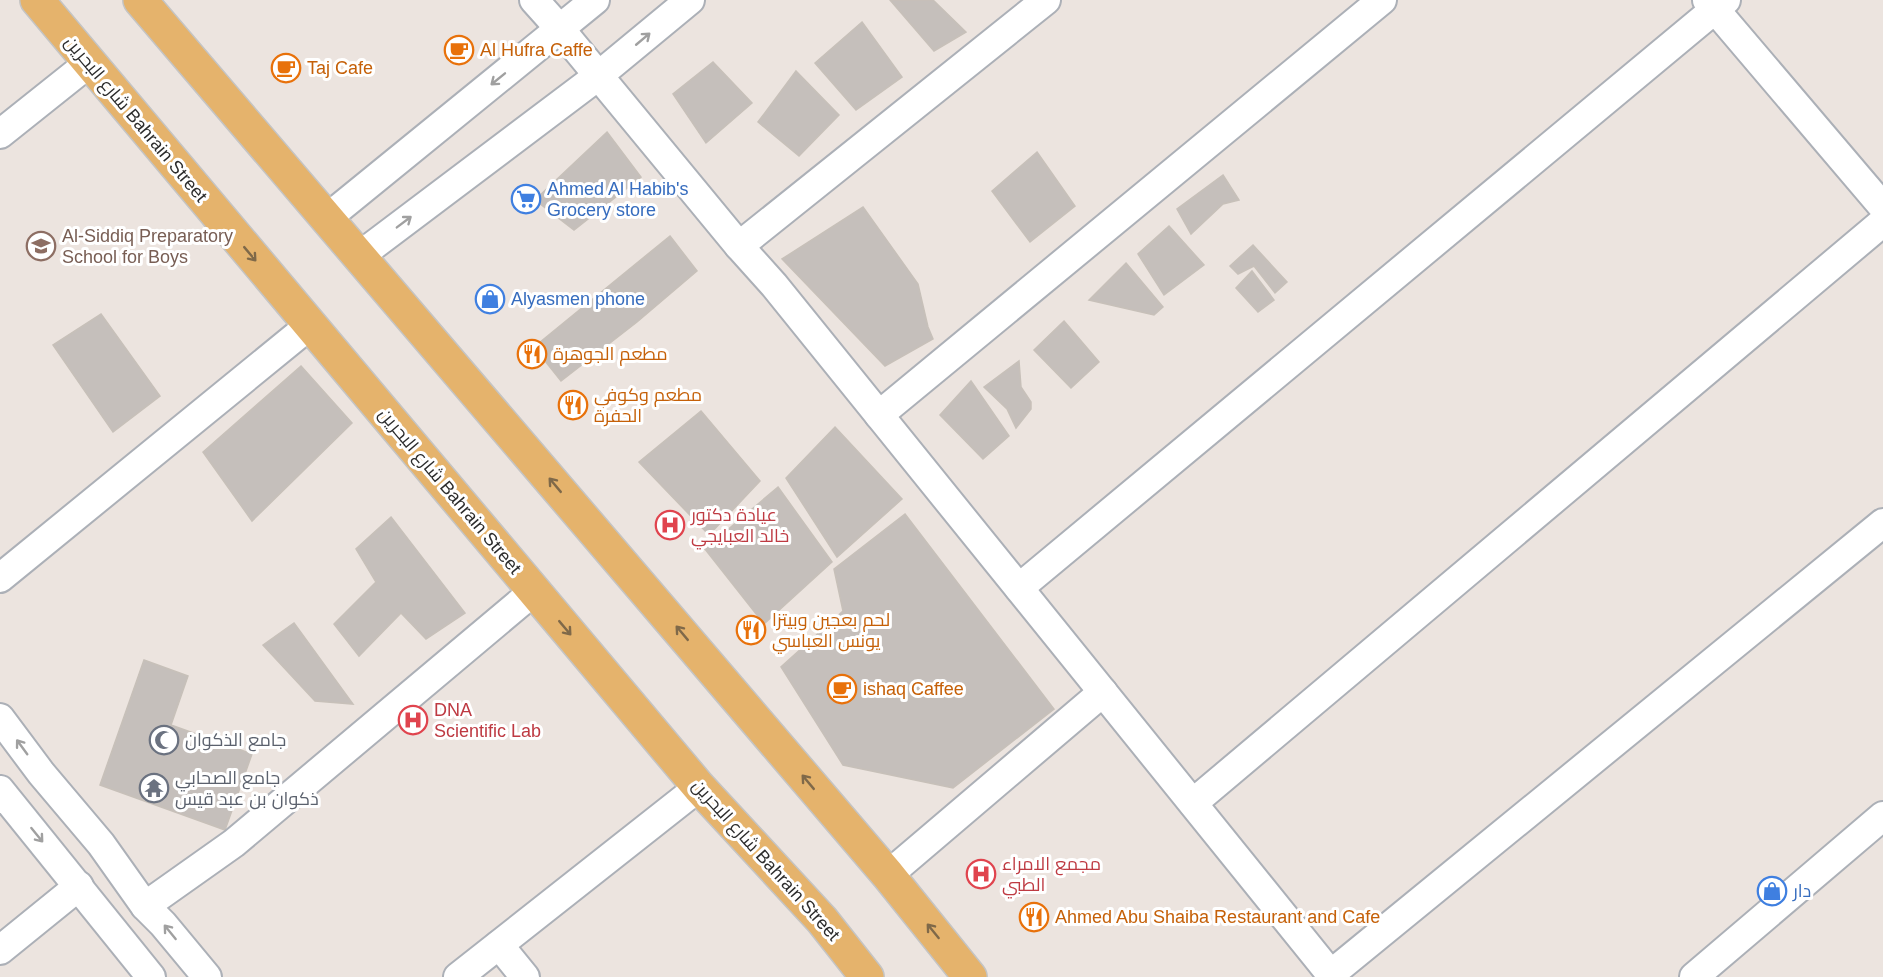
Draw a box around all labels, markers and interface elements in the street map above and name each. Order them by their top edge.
street label: شارع البحرين Bahrain Street [59,32,211,207]
one-way arrow [635,32,650,46]
cafe icon: Al Hufra Caffe [443,34,475,66]
place label: Al Hufra Caffe [480,40,593,60]
cafe icon: Taj Cafe [270,52,302,84]
place label: Taj Cafe [307,58,373,78]
one-way arrow [491,72,506,86]
place label: Ahmed Al Habib's Grocery store [547,179,689,220]
supermarket icon: Ahmed Al Habib's Grocery store [510,183,542,215]
one-way arrow [396,215,412,228]
place label: Al-Siddiq Preparatory School for Boys [62,226,233,267]
school or university icon: Al-Siddiq Preparatory School for Boys [25,230,57,262]
one-way arrow [243,246,257,261]
shop icon: Alyasmen phone [474,283,506,315]
place label: Alyasmen phone [511,289,645,309]
restaurant icon: مطعم الجوهرة [516,338,548,370]
place label: مطعم الجوهرة [553,344,668,366]
place label: مطعم وكوفي الحفرة [594,385,702,427]
restaurant icon: مطعم وكوفي الحفرة [557,389,589,421]
street label: شارع البحرين Bahrain Street [373,404,525,579]
one-way arrow [549,477,562,493]
place label: عيادة دكتور خالد العبايجي [690,505,789,550]
hospital icon: عيادة دكتور خالد العبايجي [654,509,686,541]
place label: لحم بعجين وبيتزا يونس العباسي [772,610,890,654]
restaurant icon: لحم بعجين وبيتزا يونس العباسي [735,614,767,646]
one-way arrow [559,620,572,636]
one-way arrow [675,626,689,641]
cafe icon: ishaq Caffee [826,673,858,705]
place label: ishaq Caffee [863,679,964,699]
place label: DNA Scientific Lab [434,700,541,741]
hospital icon: DNA Scientific Lab [397,704,429,736]
mosque icon: جامع الذكوان [148,724,180,756]
place label: جامع الذكوان [185,730,286,752]
one-way arrow [16,740,28,756]
place label: جامع الصحابي ذكوان بن عبد قيس [175,768,319,810]
temple icon: جامع الصحابي ذكوان بن عبد قيس [138,772,170,804]
one-way arrow [802,774,815,790]
street label: شارع البحرين Bahrain Street [687,775,844,946]
one-way arrow [30,827,44,842]
place label: مجمع الامراء الطبي [1002,854,1101,899]
hospital icon: مجمع الامراء الطبي [965,858,997,890]
shop icon: دار [1756,875,1788,907]
place label: دار [1792,881,1811,902]
restaurant icon: Ahmed Abu Shaiba Restaurant and Cafe [1018,901,1050,933]
place label: Ahmed Abu Shaiba Restaurant and Cafe [1055,907,1380,927]
one-way arrow [927,924,940,940]
one-way arrow [163,925,177,940]

